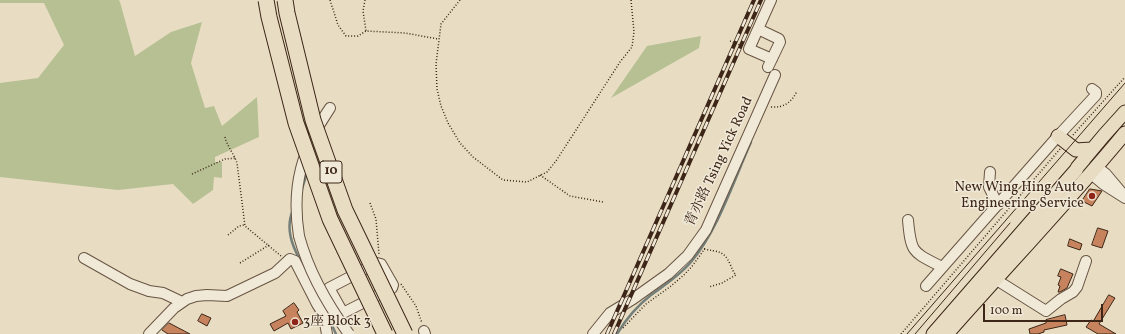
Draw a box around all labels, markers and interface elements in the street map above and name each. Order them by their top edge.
street label: 青亦路 Tsing Yick Road [683,95,757,229]
road number: 10 [320,161,342,183]
place label: New Wing Hing Auto Engineering Service [955,180,1084,212]
marker: New Wing Hing Auto Engineering Service [1087,191,1097,201]
scale bar [985,296,1105,322]
text: 100 m [990,303,1022,319]
place label: 3座 Block 3 [303,314,371,330]
marker: 3座 Block 3 [290,317,300,327]

